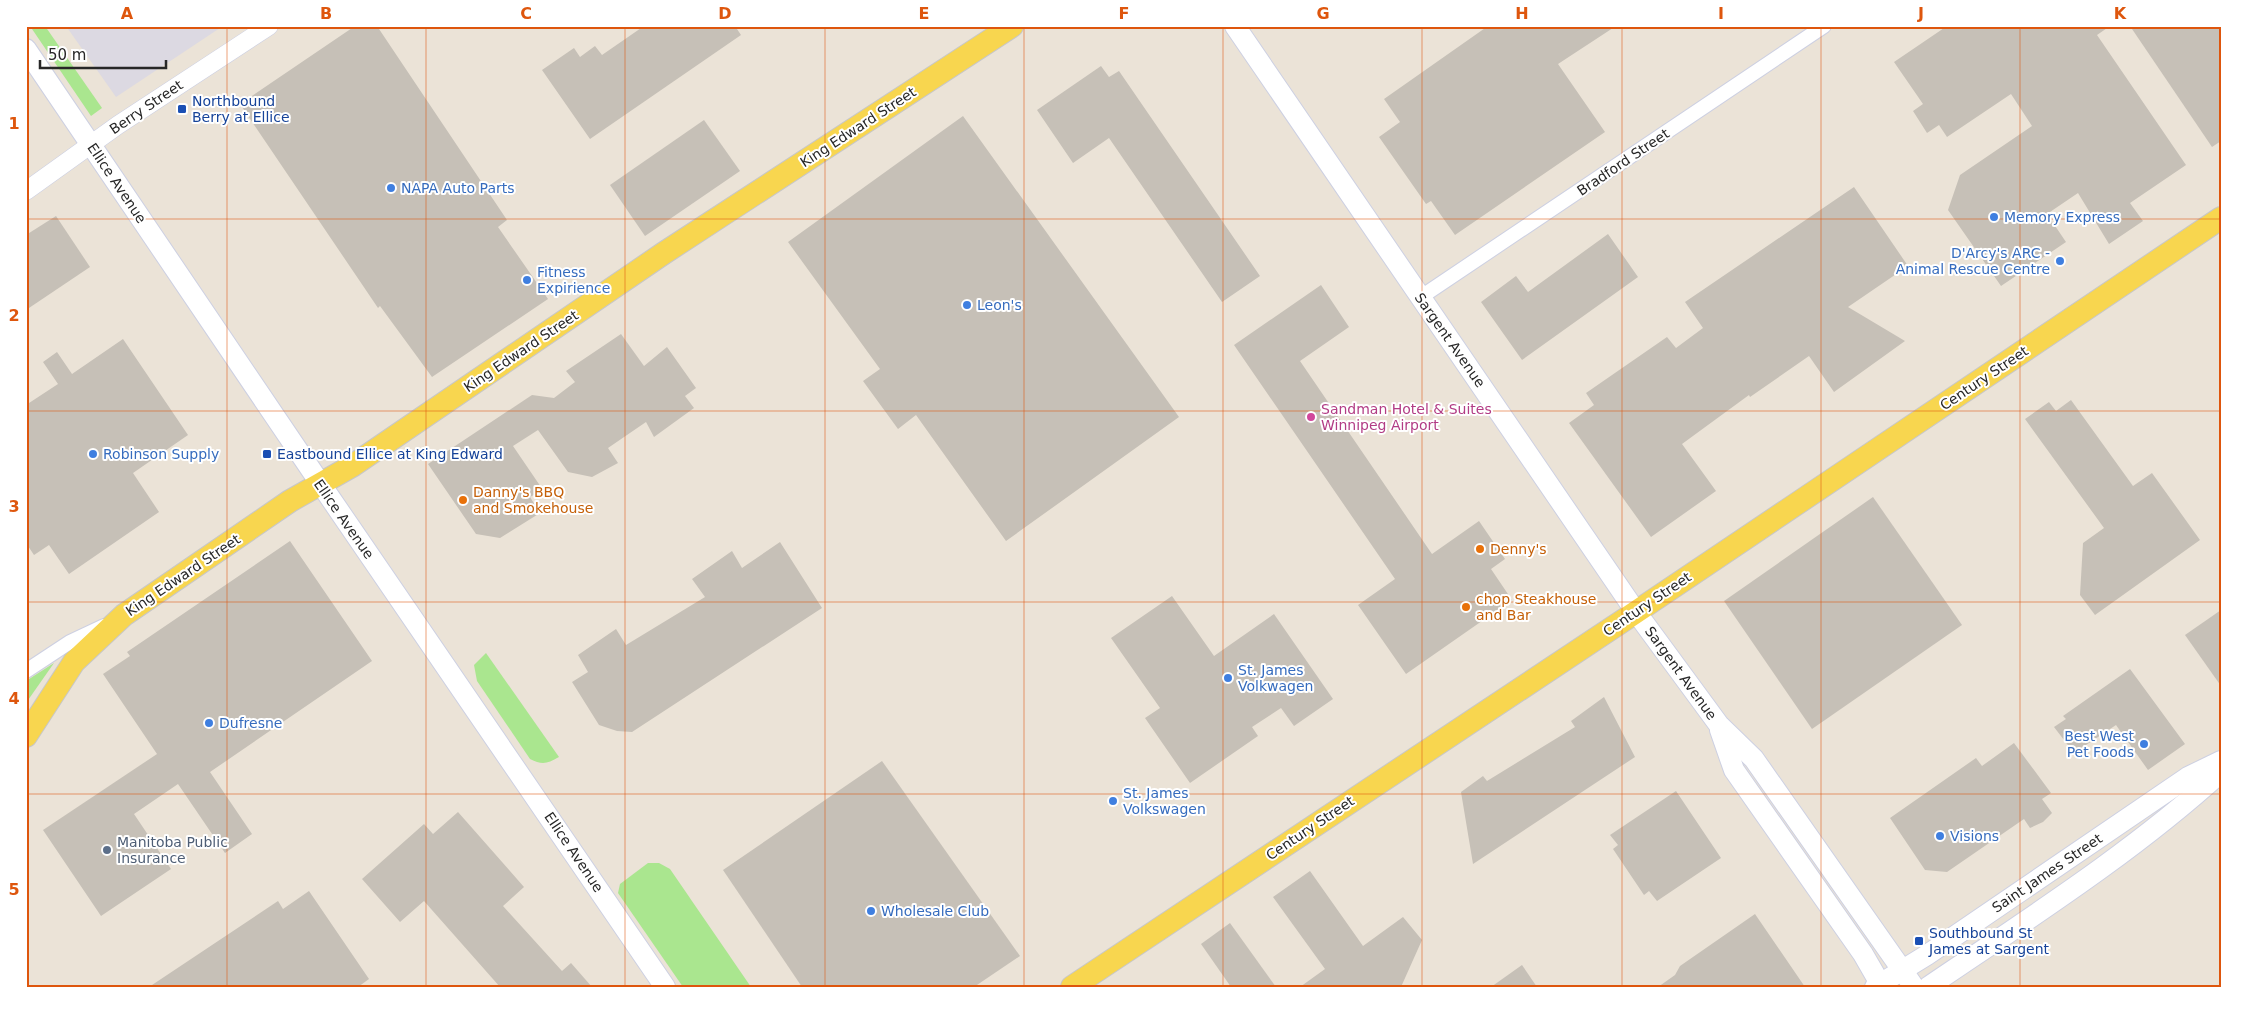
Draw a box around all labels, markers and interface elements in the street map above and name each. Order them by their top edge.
text: A [121,4,134,23]
text: B [320,4,332,23]
text: C [520,4,532,23]
text: D [718,4,732,23]
text: E [919,4,929,23]
text: F [1119,4,1129,23]
text: G [1316,4,1330,23]
text: H [1515,4,1529,23]
text: I [1718,4,1724,23]
text: J [1917,4,1924,23]
text: K [2114,4,2127,23]
scale bar [40,38,166,70]
text: 50 m [48,46,86,64]
street label: Berry Street [106,76,186,137]
street label: King Edward Street [797,83,919,170]
place label: Northbound Berry at Ellice [192,93,290,125]
marker: Northbound Berry at Ellice [176,103,188,115]
text: 1 [8,114,20,133]
street label: Bradford Street [1574,125,1673,199]
street label: Ellice Avenue [84,140,150,226]
place label: NAPA Auto Parts [401,180,515,196]
marker: NAPA Auto Parts [385,182,397,194]
place label: Memory Express [2004,209,2120,225]
marker: Memory Express [1988,211,2000,223]
place label: D'Arcy's ARC - Animal Rescue Centre [1896,245,2050,277]
marker: D'Arcy's ARC - Animal Rescue Centre [2054,255,2066,267]
place label: Fitness Expirience [537,264,610,296]
marker: Fitness Expirience [521,274,533,286]
street label: Sargent Avenue [1412,290,1488,390]
place label: Leon's [977,297,1022,313]
marker: Leon's [961,299,973,311]
text: 2 [8,306,20,325]
street label: King Edward Street [461,306,582,395]
street label: Century Street [1937,342,2031,413]
place label: Sandman Hotel & Suites Winnipeg Airport [1321,401,1492,433]
marker: Sandman Hotel & Suites Winnipeg Airport [1305,411,1317,423]
place label: Robinson Supply [103,446,219,462]
place label: Eastbound Ellice at King Edward [277,446,503,462]
marker: Robinson Supply [87,448,99,460]
marker: Eastbound Ellice at King Edward [261,448,273,460]
street label: Ellice Avenue [311,476,377,562]
place label: Danny's BBQ and Smokehouse [473,484,593,516]
marker: Danny's BBQ and Smokehouse [457,494,469,506]
text: 3 [8,497,20,516]
street label: King Edward Street [123,530,244,619]
place label: Denny's [1490,541,1547,557]
marker: Denny's [1474,543,1486,555]
street label: Century Street [1600,568,1694,639]
place label: chop Steakhouse and Bar [1476,591,1596,623]
marker: chop Steakhouse and Bar [1460,601,1472,613]
street label: Sargent Avenue [1642,623,1720,723]
place label: St. James Volkwagen [1238,662,1313,694]
marker: St. James Volkwagen [1222,672,1234,684]
text: 4 [8,689,20,708]
place label: Dufresne [219,715,282,731]
marker: Dufresne [203,717,215,729]
place label: Best West Pet Foods [2064,728,2135,760]
marker: Best West Pet Foods [2138,738,2150,750]
place label: St. James Volkswagen [1123,785,1206,817]
street label: Century Street [1263,792,1357,863]
marker: St. James Volkswagen [1107,795,1119,807]
street label: Ellice Avenue [541,809,607,895]
place label: Visions [1950,828,1999,844]
marker: Visions [1934,830,1946,842]
street label: Saint James Street [1989,830,2106,916]
place label: Manitoba Public Insurance [117,834,228,866]
marker: Manitoba Public Insurance [101,844,113,856]
text: 5 [8,880,20,899]
place label: Wholesale Club [881,903,989,919]
marker: Wholesale Club [865,905,877,917]
place label: Southbound St James at Sargent [1928,925,2050,957]
marker: Southbound St James at Sargent [1913,935,1925,947]

